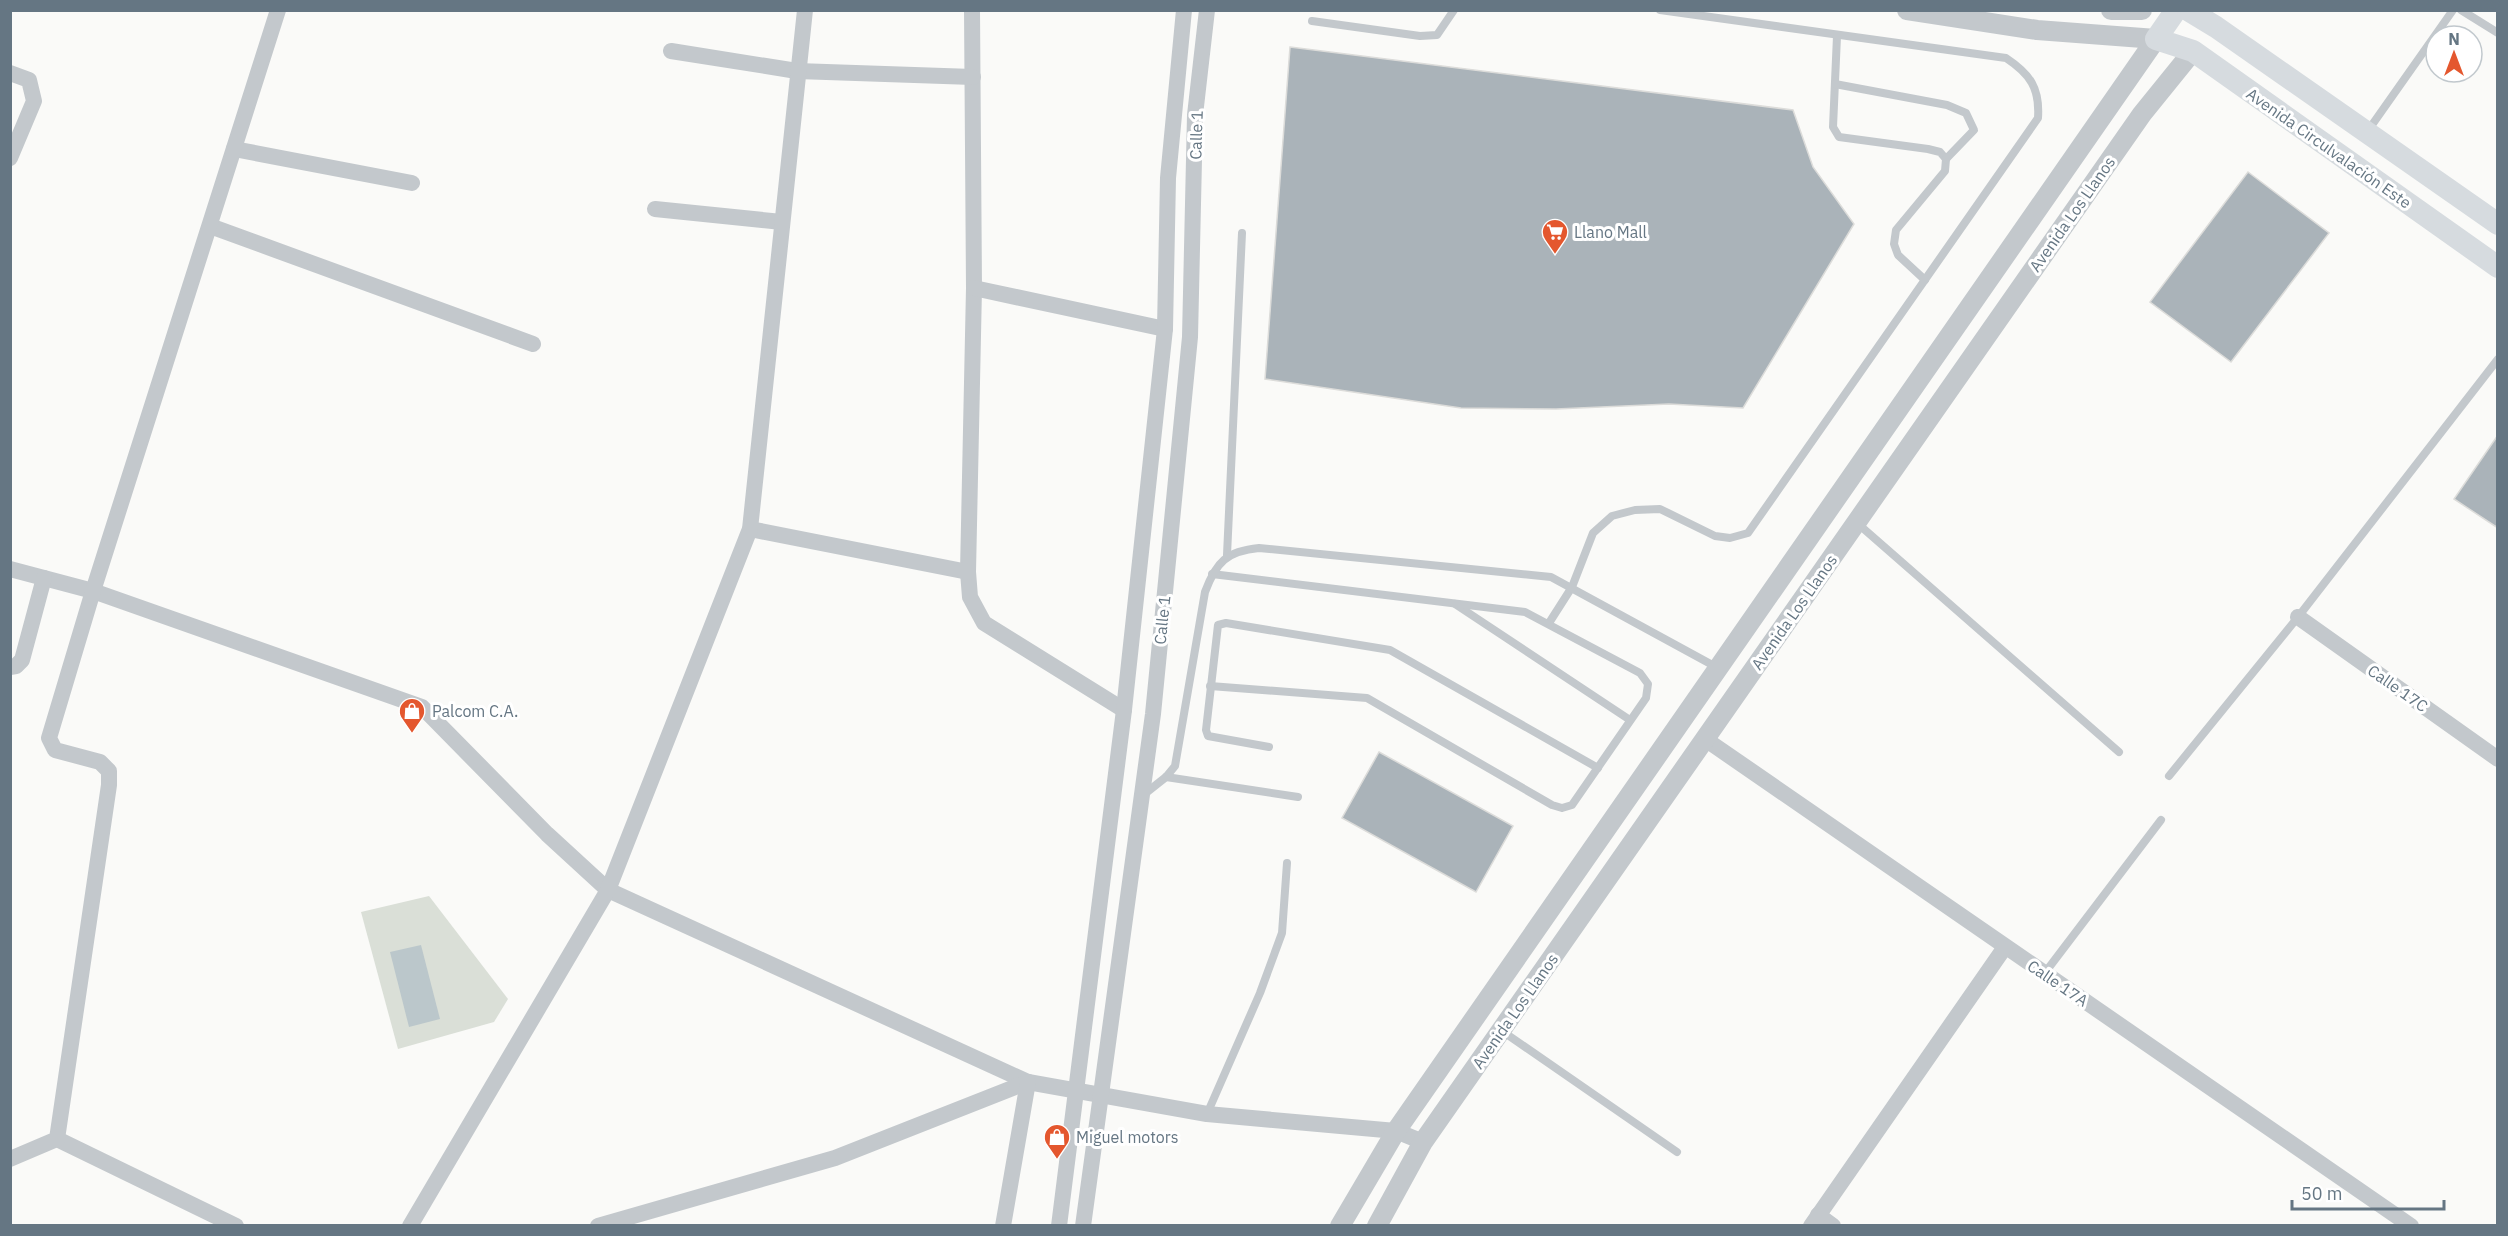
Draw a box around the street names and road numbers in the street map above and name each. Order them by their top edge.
street label: Avenida Circulvalación Este [2243,83,2415,213]
street label: Calle 1 [1185,110,1207,160]
street label: Avenida Los Llanos [2025,152,2119,276]
street label: Avenida Los Llanos [1747,550,1841,674]
street label: Calle 1 [1149,594,1175,646]
street label: Calle 17C [2364,660,2432,716]
street label: Avenida Los Llanos [1468,949,1562,1073]
street label: Calle 17A [2024,955,2092,1011]

